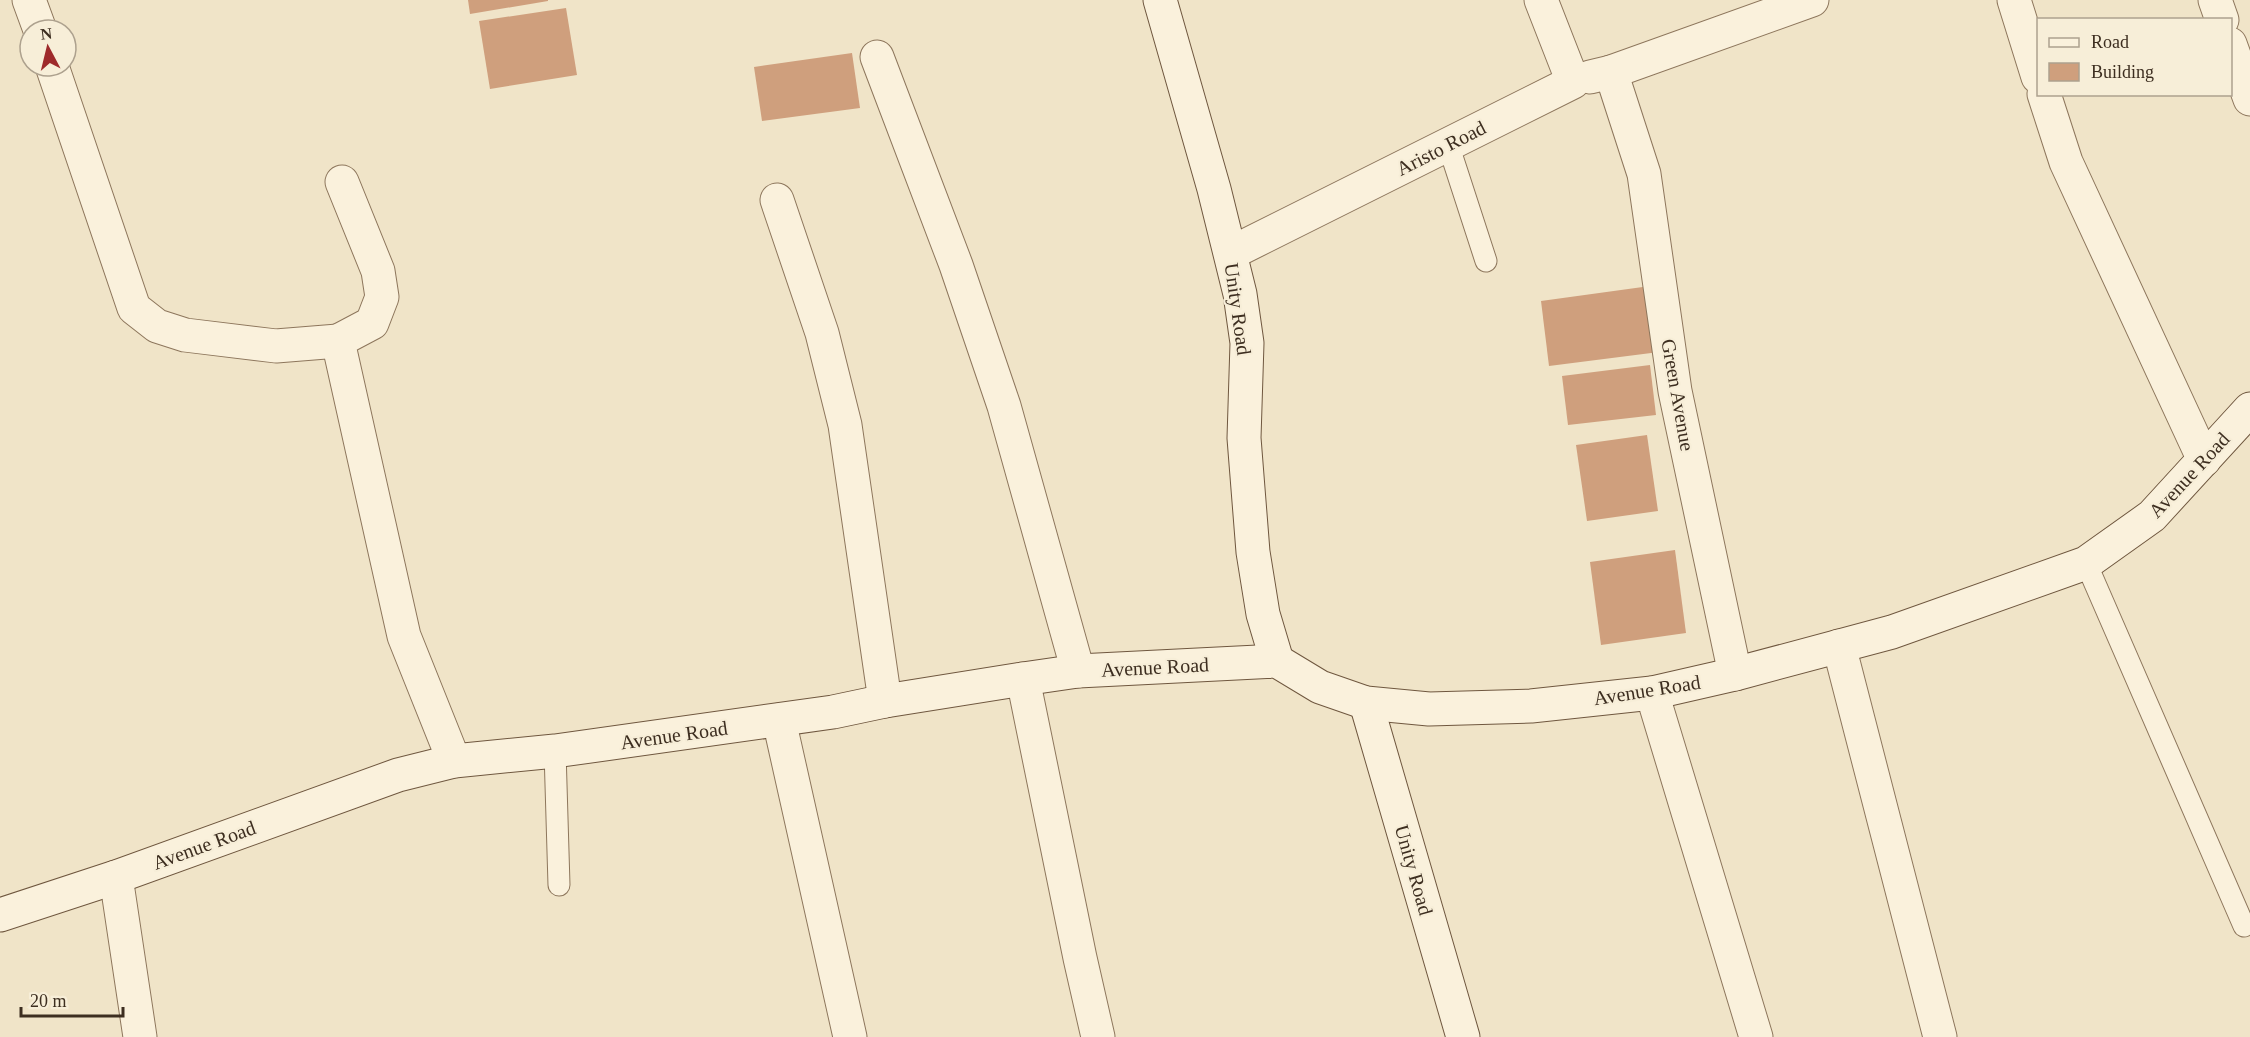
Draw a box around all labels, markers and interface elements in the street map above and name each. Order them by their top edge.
north arrow [18,18,78,78]
legend [2037,18,2232,96]
text: N [39,24,53,43]
text: Road [2091,32,2129,52]
text: Building [2091,62,2154,82]
street label: Aristo Road [1393,116,1489,180]
street label: Unity Road [1220,262,1255,357]
street label: Green Avenue [1657,337,1699,453]
street label: Avenue Road [2144,428,2234,522]
street label: Avenue Road [1101,653,1209,681]
street label: Avenue Road [1592,671,1702,709]
street label: Avenue Road [619,717,729,753]
street label: Avenue Road [150,816,258,874]
street label: Unity Road [1390,822,1437,918]
scale bar [21,980,123,1018]
text: 20 m [30,991,67,1011]

